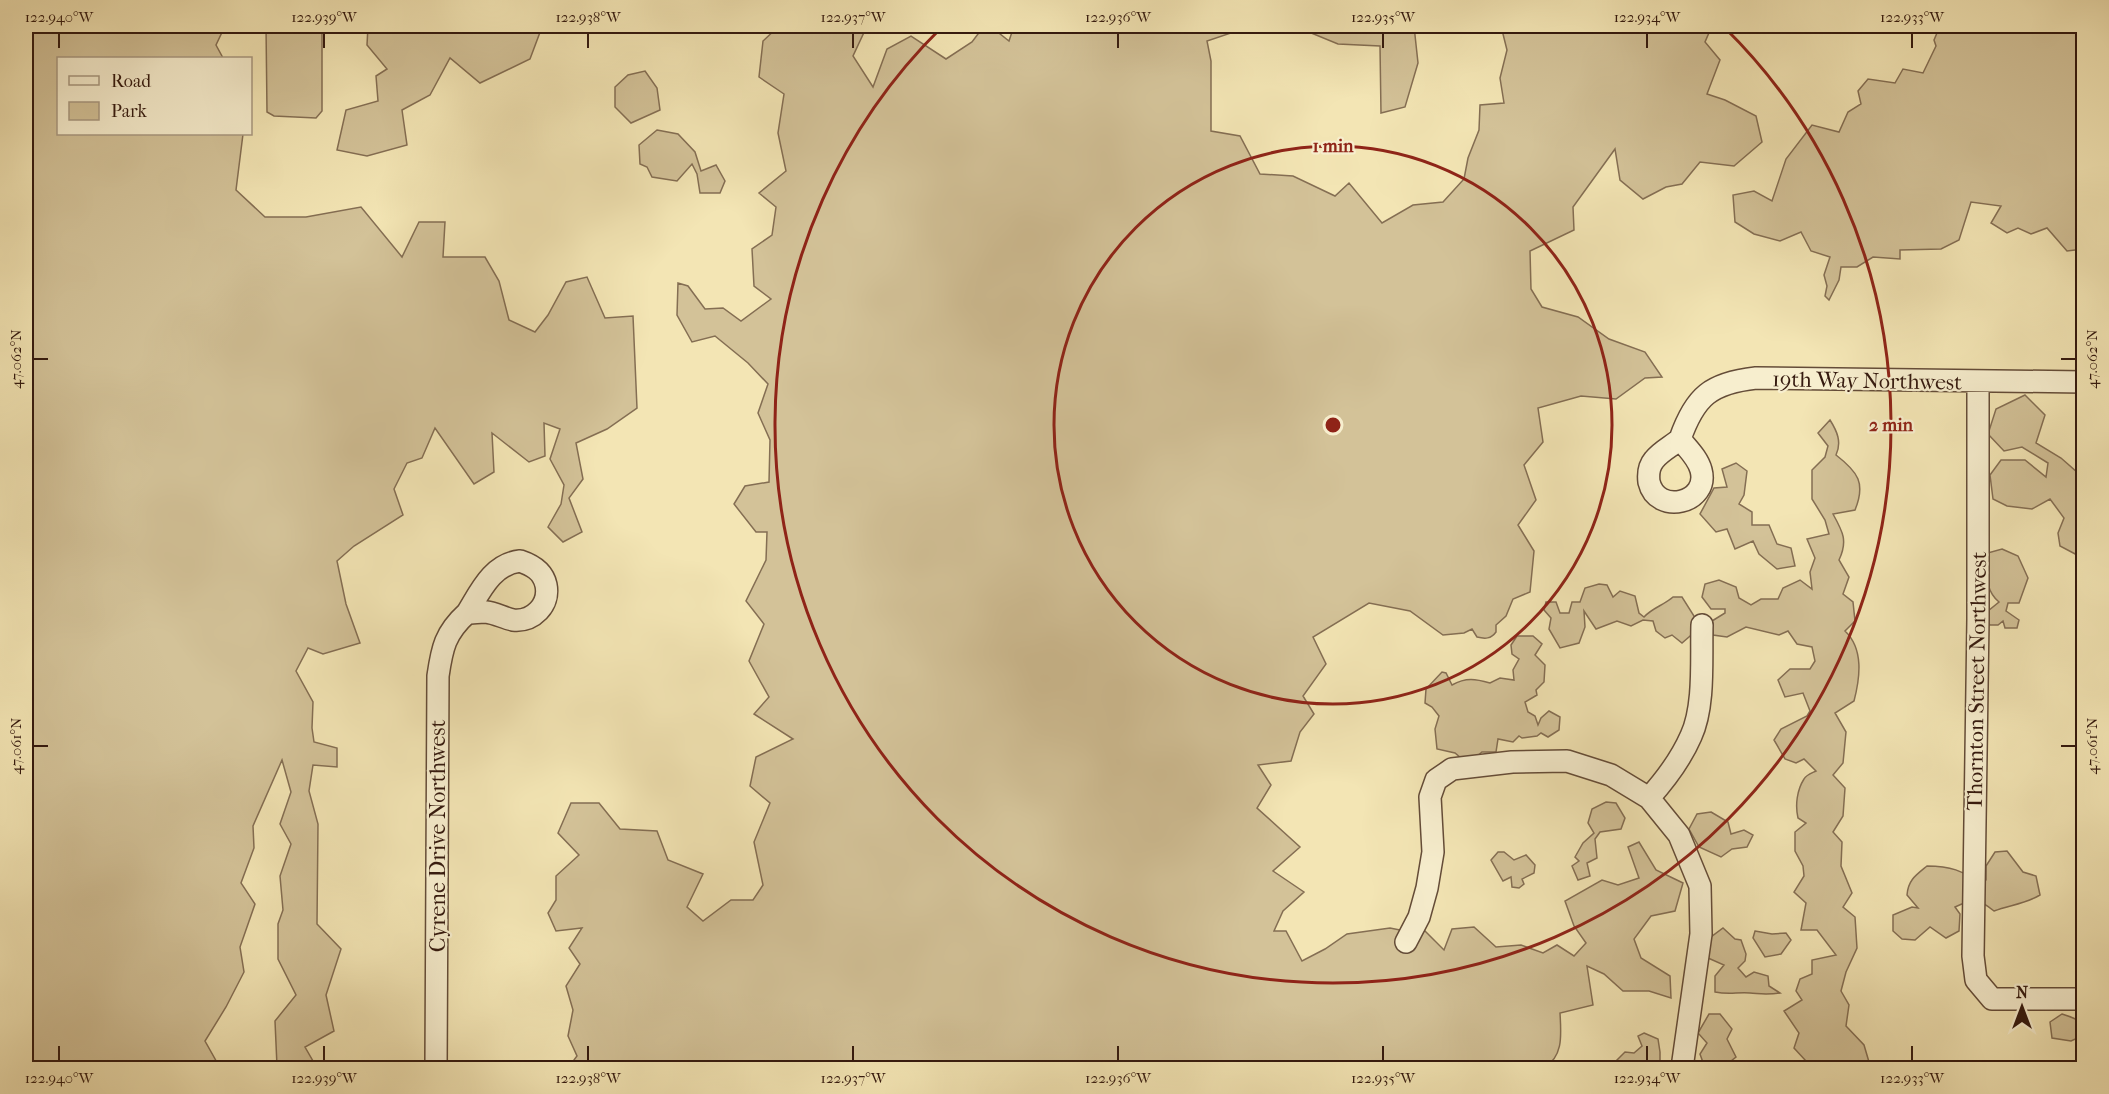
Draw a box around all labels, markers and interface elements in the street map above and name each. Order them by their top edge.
text: 122.940°W [25,8,95,26]
text: 122.939°W [291,8,358,26]
text: 122.938°W [555,8,622,26]
text: 122.937°W [821,8,887,26]
text: 122.936°W [1085,8,1152,26]
text: 122.935°W [1351,8,1416,26]
text: 122.934°W [1614,8,1682,26]
text: 122.933°W [1880,8,1945,26]
legend [57,57,252,135]
text: Road [111,71,151,92]
text: Park [111,101,148,122]
text: 1 min [1312,136,1354,157]
text: 47.062°N [7,329,25,389]
text: 47.062°N [2083,329,2101,389]
street label: 19th Way Northwest [1772,366,1962,396]
centre of rings [1323,415,1343,435]
text: 2 min [1869,415,1913,436]
street label: Thornton Street Northwest [1962,551,1992,811]
text: 47.061°N [7,717,25,774]
text: 47.061°N [2083,717,2101,774]
street label: Cyrene Drive Northwest [425,720,451,952]
north arrow [1992,977,2052,1037]
text: N [2016,983,2029,1002]
text: 122.940°W [25,1069,95,1087]
text: 122.939°W [291,1069,358,1087]
text: 122.938°W [555,1069,622,1087]
text: 122.937°W [821,1069,887,1087]
text: 122.936°W [1085,1069,1152,1087]
text: 122.935°W [1351,1069,1416,1087]
text: 122.934°W [1614,1069,1682,1087]
text: 122.933°W [1880,1069,1945,1087]

